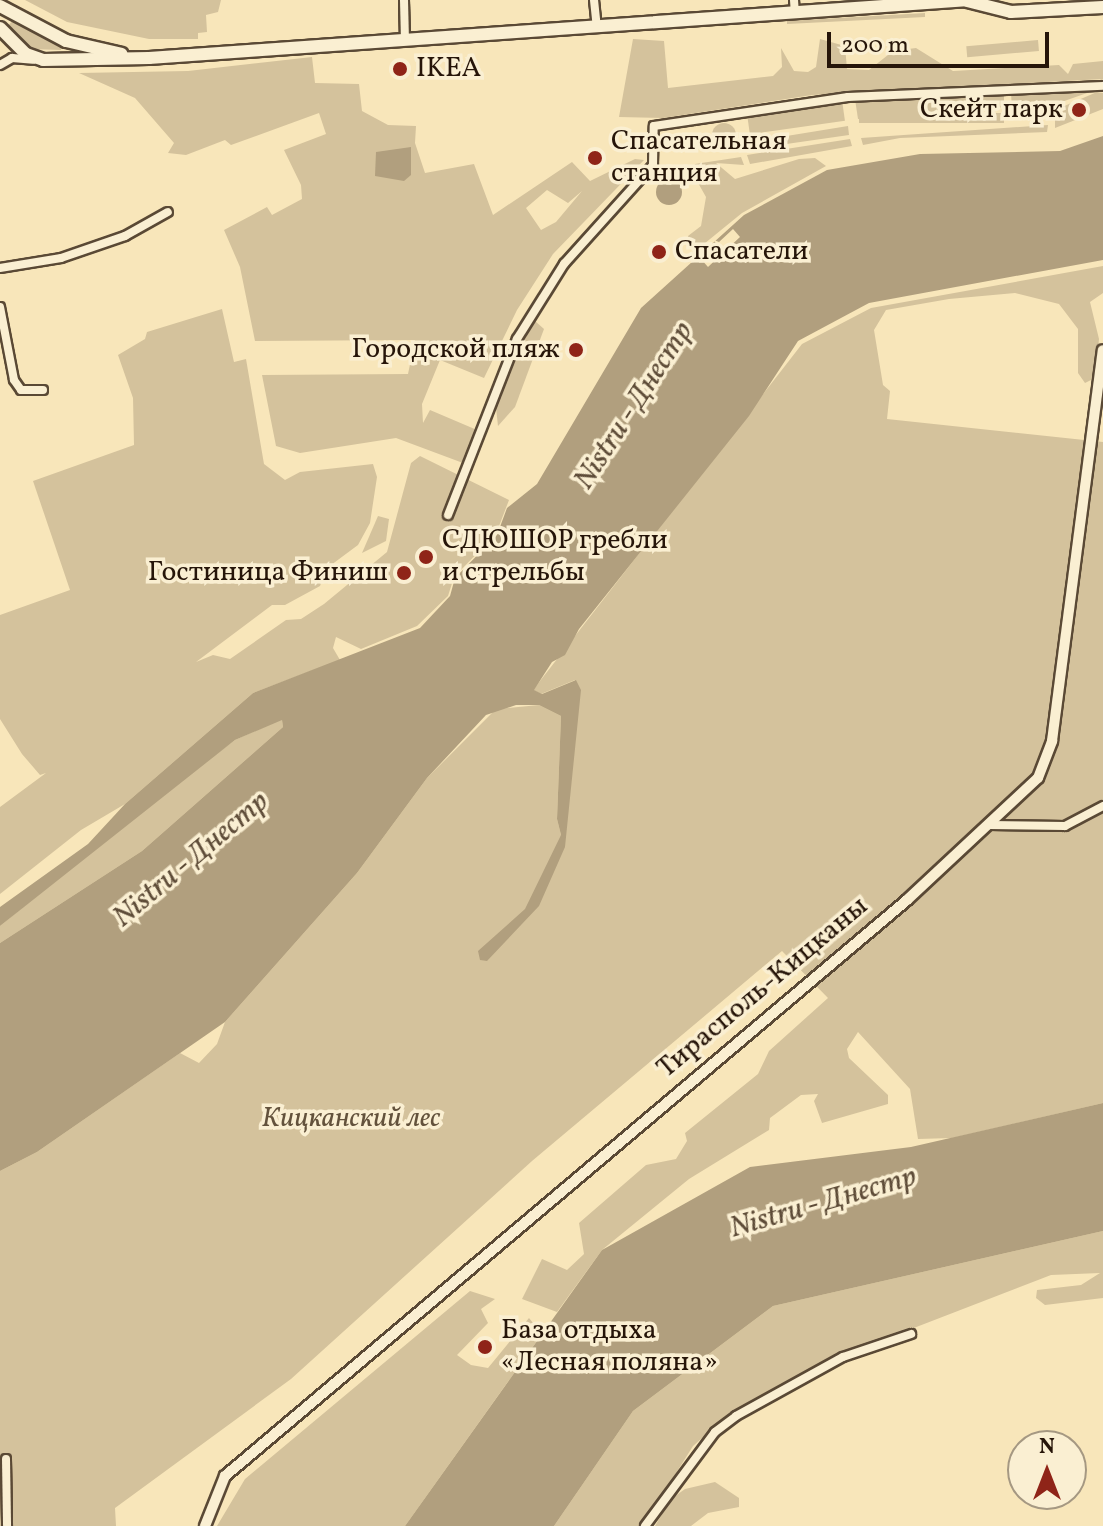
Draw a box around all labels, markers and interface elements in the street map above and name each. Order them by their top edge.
scale bar [831,16,1053,66]
text: 200 m [841,29,909,63]
place label: IKEA [416,52,481,86]
marker: IKEA [391,60,409,78]
place label: Скейт парк [920,93,1063,127]
marker: Скейт парк [1070,101,1088,119]
place label: Спасательная станция [611,125,786,191]
marker: Спасательная станция [586,149,604,167]
place label: Спасатели [675,235,808,269]
marker: Спасатели [650,243,668,261]
water label: Nistru - Днестр [567,316,701,496]
place label: Городской пляж [352,333,560,367]
marker: Городской пляж [567,341,585,359]
place label: СДЮШОР гребли и стрельбы [442,524,668,590]
marker: СДЮШОР гребли и стрельбы [417,548,435,566]
place label: Гостиница Финиш [148,556,388,590]
marker: Гостиница Финиш [395,564,413,582]
water label: Nistru - Днестр [106,784,276,936]
street label: Тирасполь-Кицканы [651,890,875,1086]
park label: Кицканский лес [262,1102,440,1136]
water label: Nistru - Днестр [726,1159,920,1247]
place label: База отдыха «Лесная поляна» [501,1314,718,1380]
marker: База отдыха «Лесная поляна» [476,1338,494,1356]
north arrow [1007,1430,1087,1510]
text: N [1039,1432,1055,1463]

